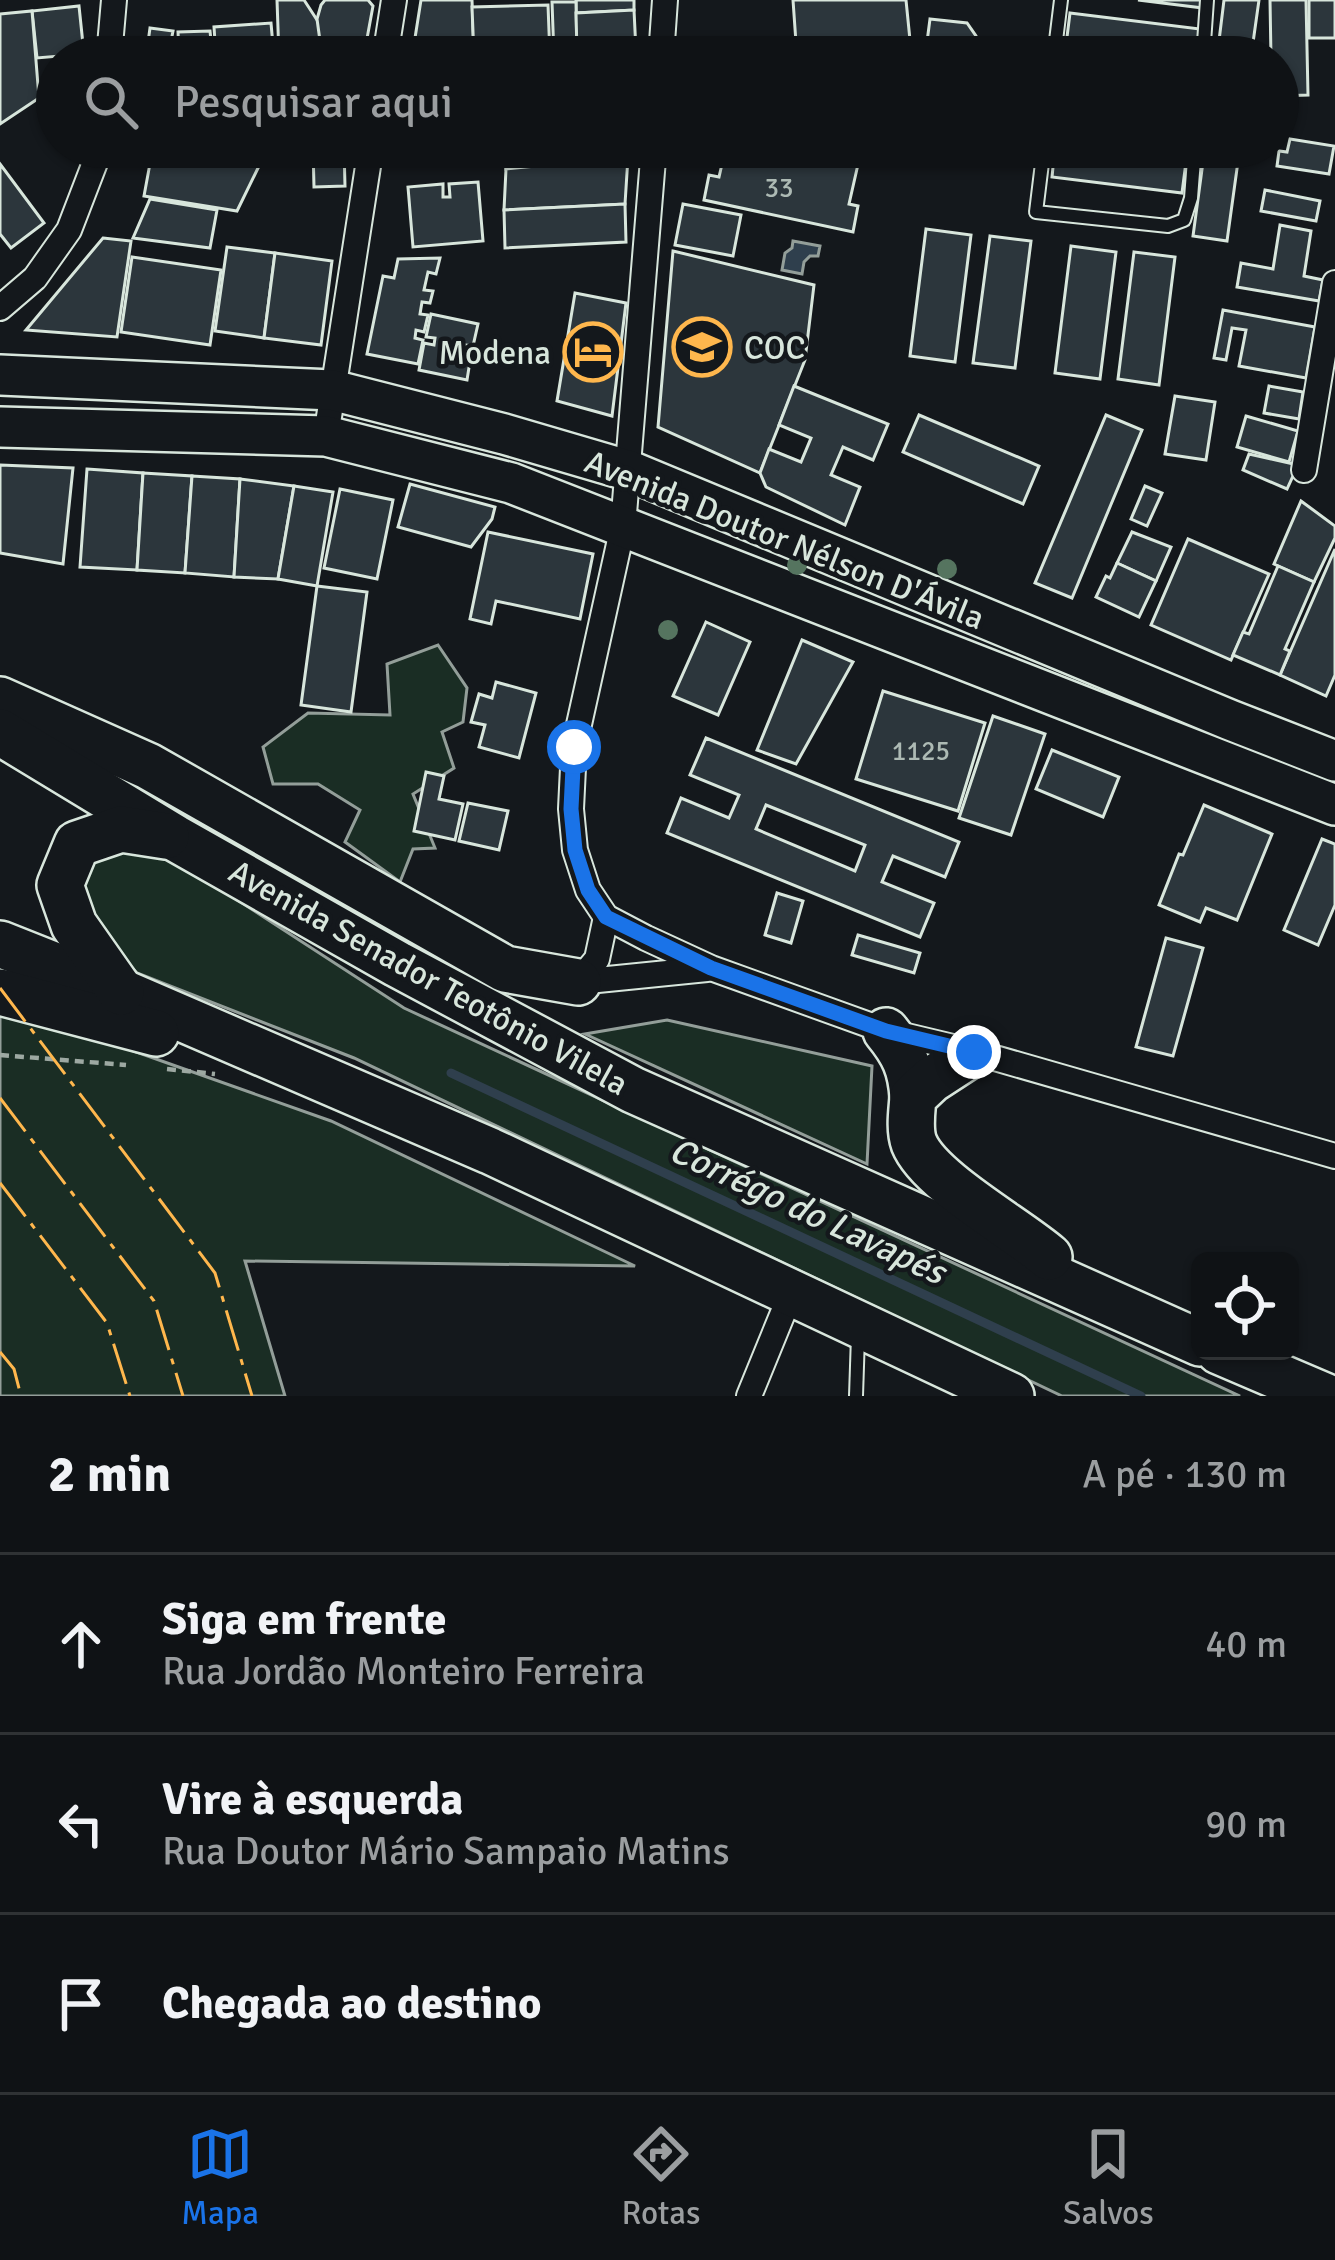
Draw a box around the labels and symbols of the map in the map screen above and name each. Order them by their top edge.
house number: 33 [764,172,794,205]
school or university icon: COC [671,316,733,378]
hotel icon: Modena [562,321,624,383]
place label: COC [744,328,805,369]
place label: Modena [438,333,551,374]
street label: Avenida Doutor Nélson D'Ávila [579,441,990,639]
route start [547,720,601,774]
house number: 1125 [892,735,950,768]
street label: Avenida Senador Teotônio Vilela [222,851,635,1105]
route end [947,1025,1001,1079]
water label: Corrégo do Lavapés [662,1128,955,1296]

